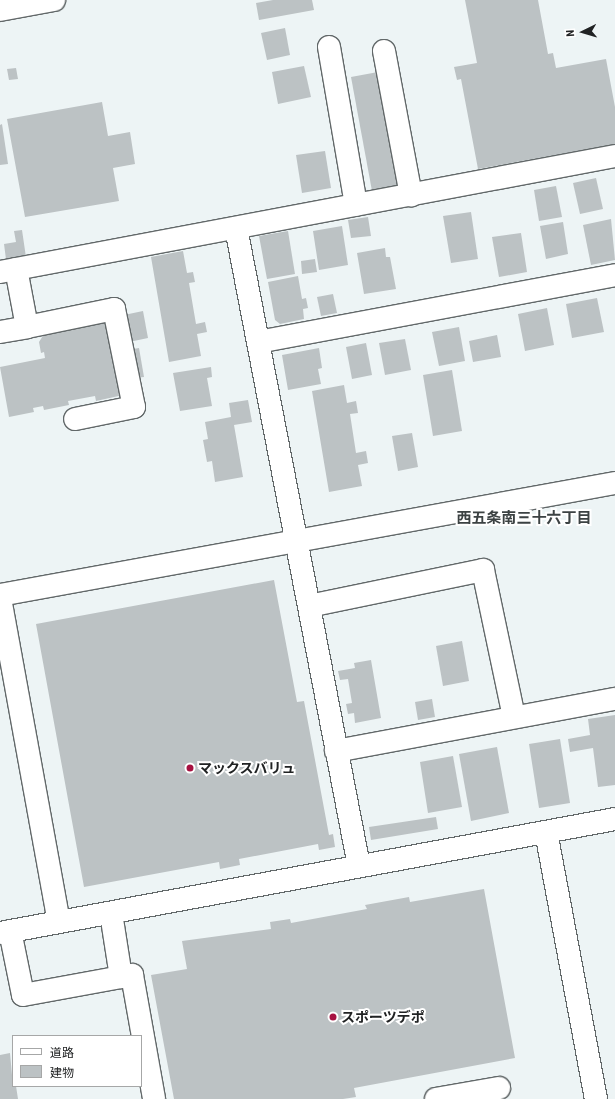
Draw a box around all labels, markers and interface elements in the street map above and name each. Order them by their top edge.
north arrow [563,12,603,52]
text: N [564,29,577,37]
district label: 西五条南三十六丁目 [457,510,591,528]
place label: マックスバリュ [198,760,296,776]
marker: マックスバリュ [185,763,195,773]
place label: スポーツデポ [341,1009,425,1025]
marker: スポーツデポ [328,1012,338,1022]
legend [12,1035,142,1087]
text: 道路 [50,1046,74,1060]
text: 建物 [50,1066,74,1080]

